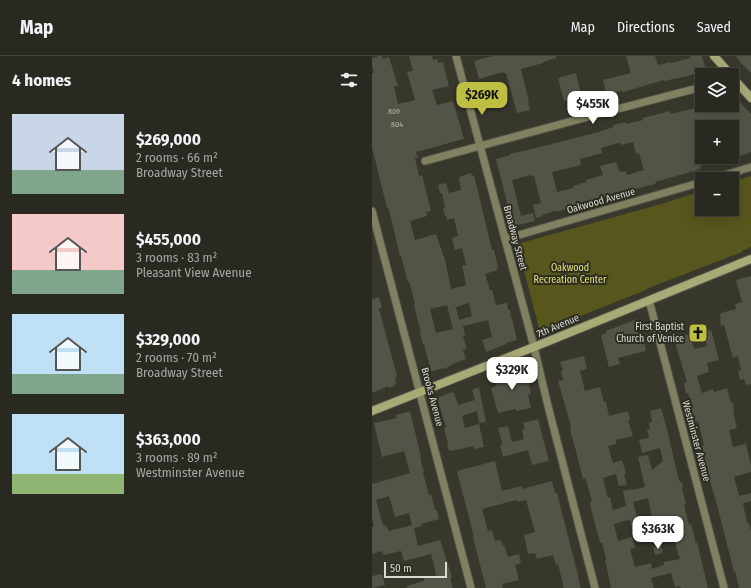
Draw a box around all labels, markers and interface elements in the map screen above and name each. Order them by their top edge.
text: Map [20,16,53,39]
text: Map [571,19,595,36]
text: Directions [617,19,675,36]
text: Saved [697,19,731,36]
map controls [695,68,739,216]
button: layers [695,68,739,112]
icon: filters [338,69,360,91]
text: 4 homes [12,70,71,91]
pin: $269K [454,82,510,116]
text: $269K [465,87,499,102]
pin: $455K [565,91,621,125]
text: $455K [576,96,610,111]
house number: 809 [388,107,400,116]
house number: 804 [391,120,403,129]
button: + [695,120,739,164]
text: $269,000 [136,129,201,150]
icon: home [44,130,92,178]
text: 2 rooms · 66 m² [136,150,218,165]
text: Broadway Street [136,165,223,180]
button: − [695,172,739,216]
street label: Oakwood Avenue [565,185,637,216]
street label: Broadway Street [501,204,530,272]
text: $455,000 [136,229,201,250]
icon: home [44,230,92,278]
text: 3 rooms · 83 m² [136,250,217,265]
park label: Oakwood Recreation Center [534,262,607,286]
text: Pleasant View Avenue [136,265,252,280]
street label: 7th Avenue [535,312,581,340]
place label: First Baptist Church of Venice [616,321,685,345]
church icon: First Baptist Church of Venice [687,322,709,344]
text: $329,000 [136,329,200,350]
icon: home [44,330,92,378]
text: 2 rooms · 70 m² [136,350,217,365]
pin: $329K [484,357,540,391]
text: $329K [496,362,528,377]
text: Broadway Street [136,365,223,380]
street label: Brooks Avenue [418,366,446,428]
street label: Westminster Avenue [679,399,713,483]
text: $363,000 [136,429,201,450]
icon: home [44,430,92,478]
text: 3 rooms · 89 m² [136,450,218,465]
text: Westminster Avenue [136,465,245,480]
pin: $363K [630,516,686,550]
text: $363K [641,521,675,536]
scale bar [384,560,447,579]
text: 50 m [390,562,412,575]

